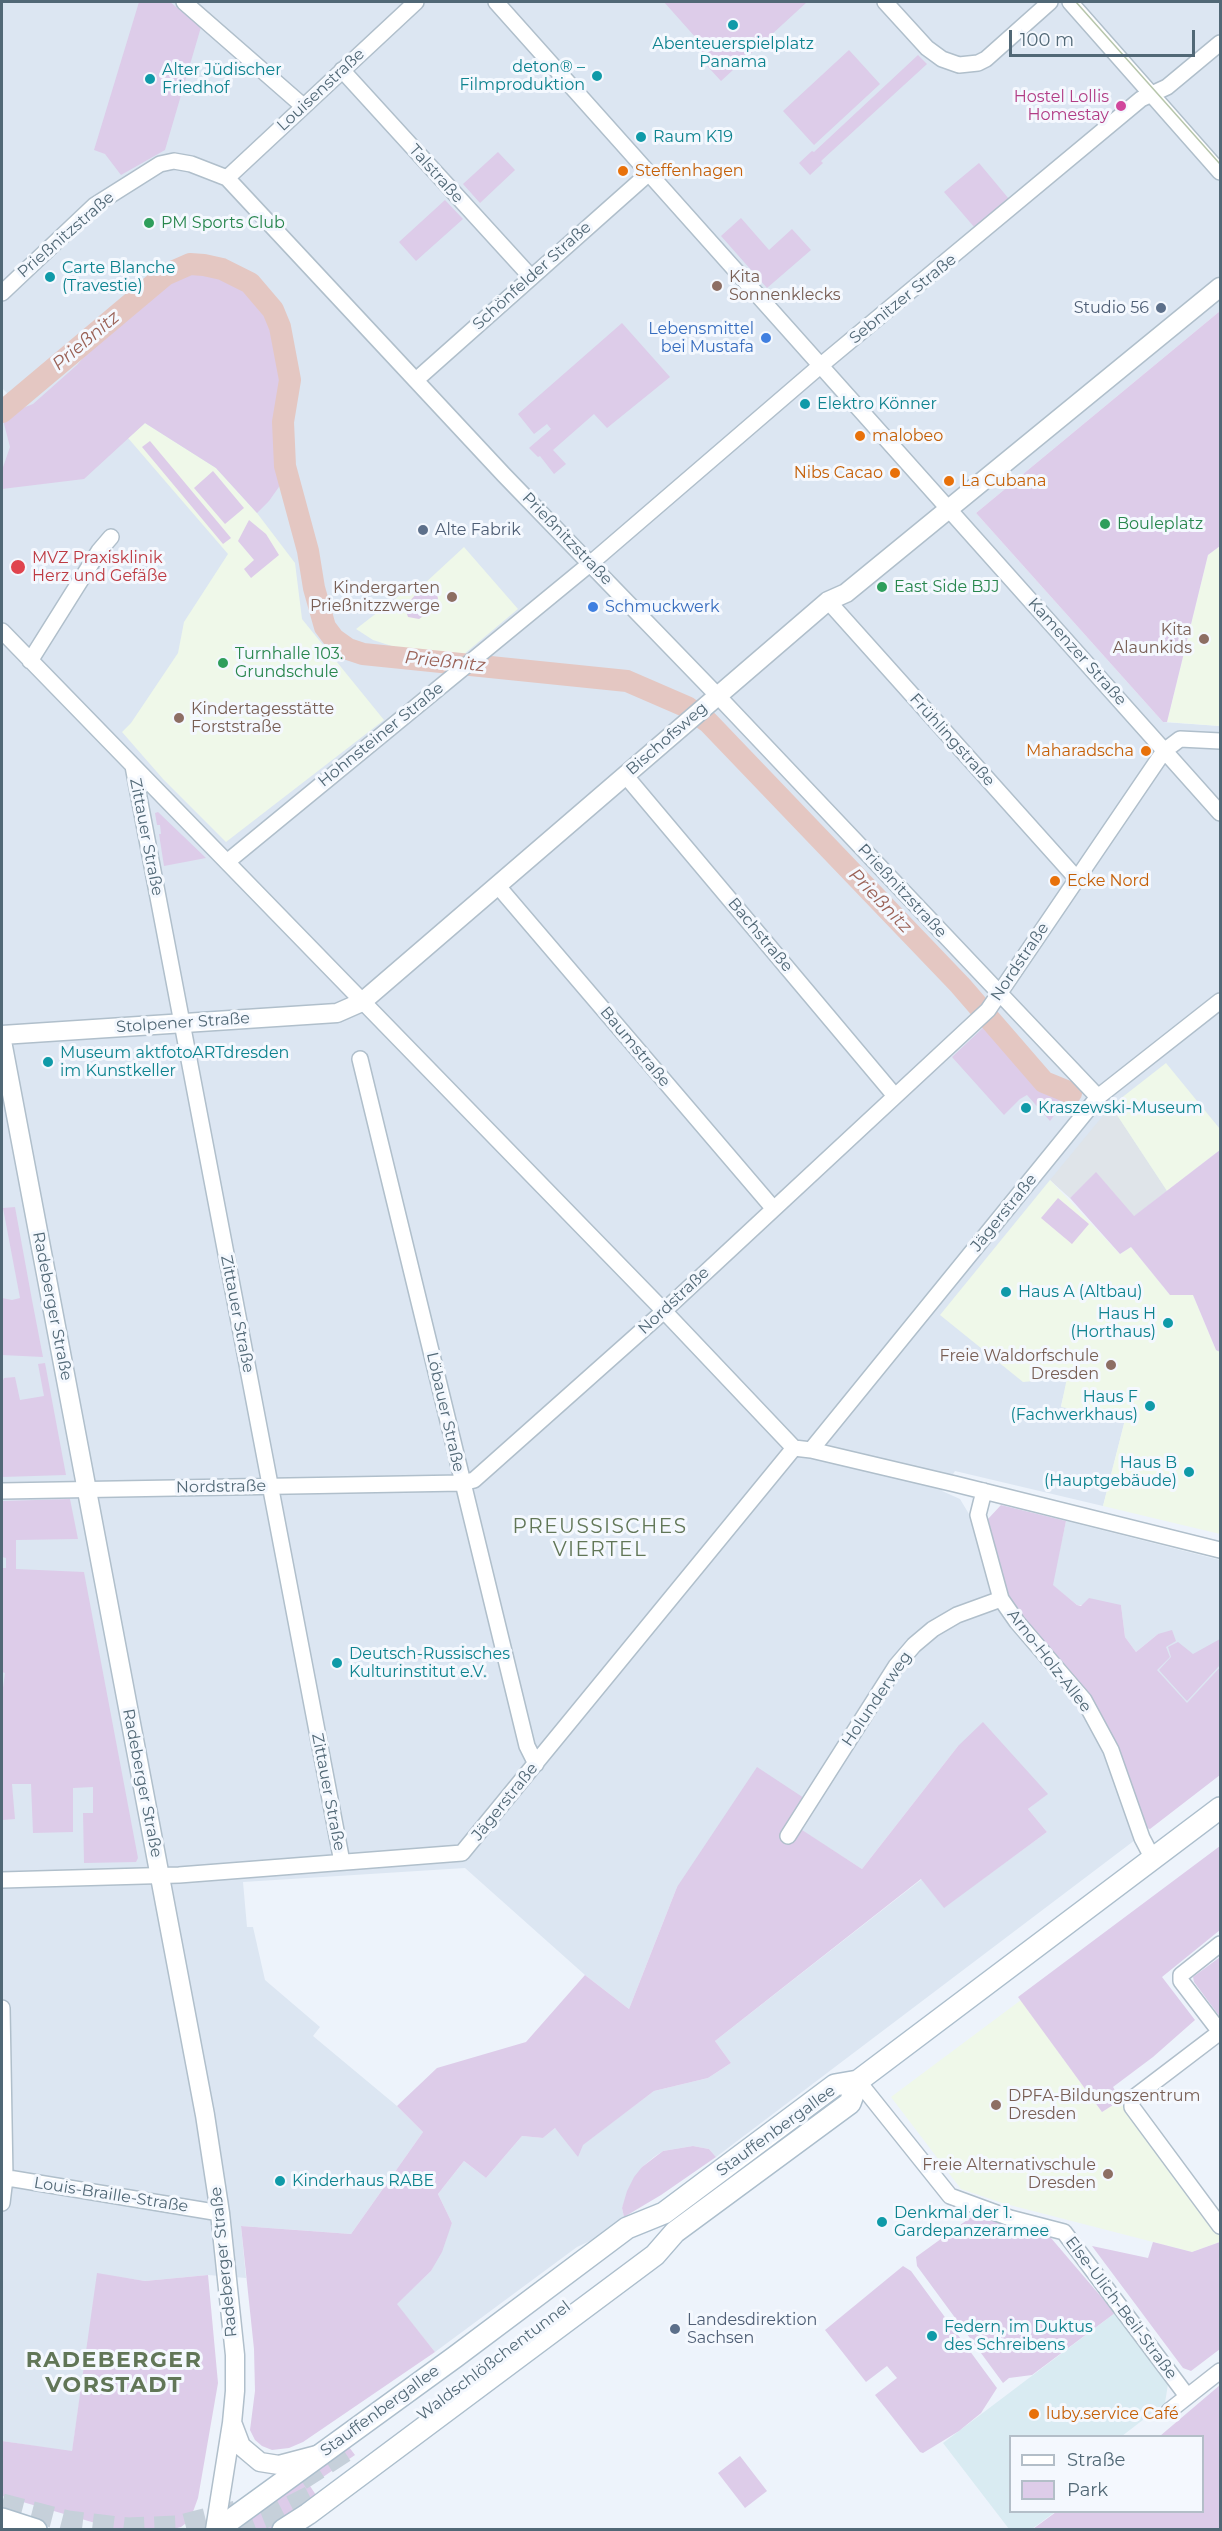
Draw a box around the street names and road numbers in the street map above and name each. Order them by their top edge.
street label: Louisenstraße [273,45,369,135]
street label: Talstraße [405,141,467,207]
street label: Prießnitzstraße [14,188,118,282]
street label: Schönfelder Straße [469,218,595,334]
street label: Sebnitzer Straße [846,250,960,348]
street label: Prießnitzstraße [518,489,616,589]
street label: Kamenzer Straße [1024,594,1130,710]
street label: Hohnsteiner Straße [314,679,448,791]
street label: Frühlingstraße [905,690,999,790]
street label: Bischofsweg [622,698,712,780]
street label: Zittauer Straße [125,777,167,897]
street label: Prießnitzstraße [854,840,950,942]
street label: Bachstraße [723,894,797,976]
street label: Nordstraße [987,919,1053,1005]
street label: Baumstraße [596,1003,674,1091]
street label: Stolpener Straße [116,1009,250,1037]
street label: Jägerstraße [967,1170,1041,1256]
street label: Radeberger Straße [28,1230,76,1382]
street label: Zittauer Straße [216,1254,258,1374]
street label: Nordstraße [635,1263,713,1339]
street label: Löbauer Straße [422,1350,468,1474]
street label: Nordstraße [176,1477,266,1497]
street label: Arno-Holz-Allee [1003,1606,1095,1716]
street label: Holunderweg [838,1648,916,1750]
street label: Radeberger Straße [118,1707,166,1859]
street label: Zittauer Straße [307,1732,349,1852]
street label: Jägerstraße [468,1759,542,1845]
street label: Stauffenbergallee [713,2081,839,2181]
street label: Louis-Braille-Straße [32,2173,190,2217]
street label: Radeberger Straße [207,2186,241,2338]
street label: Else-Ulich-Beil-Straße [1061,2233,1181,2383]
street label: Waldschlößchentunnel [414,2297,574,2425]
street label: Stauffenbergallee [317,2361,443,2461]

